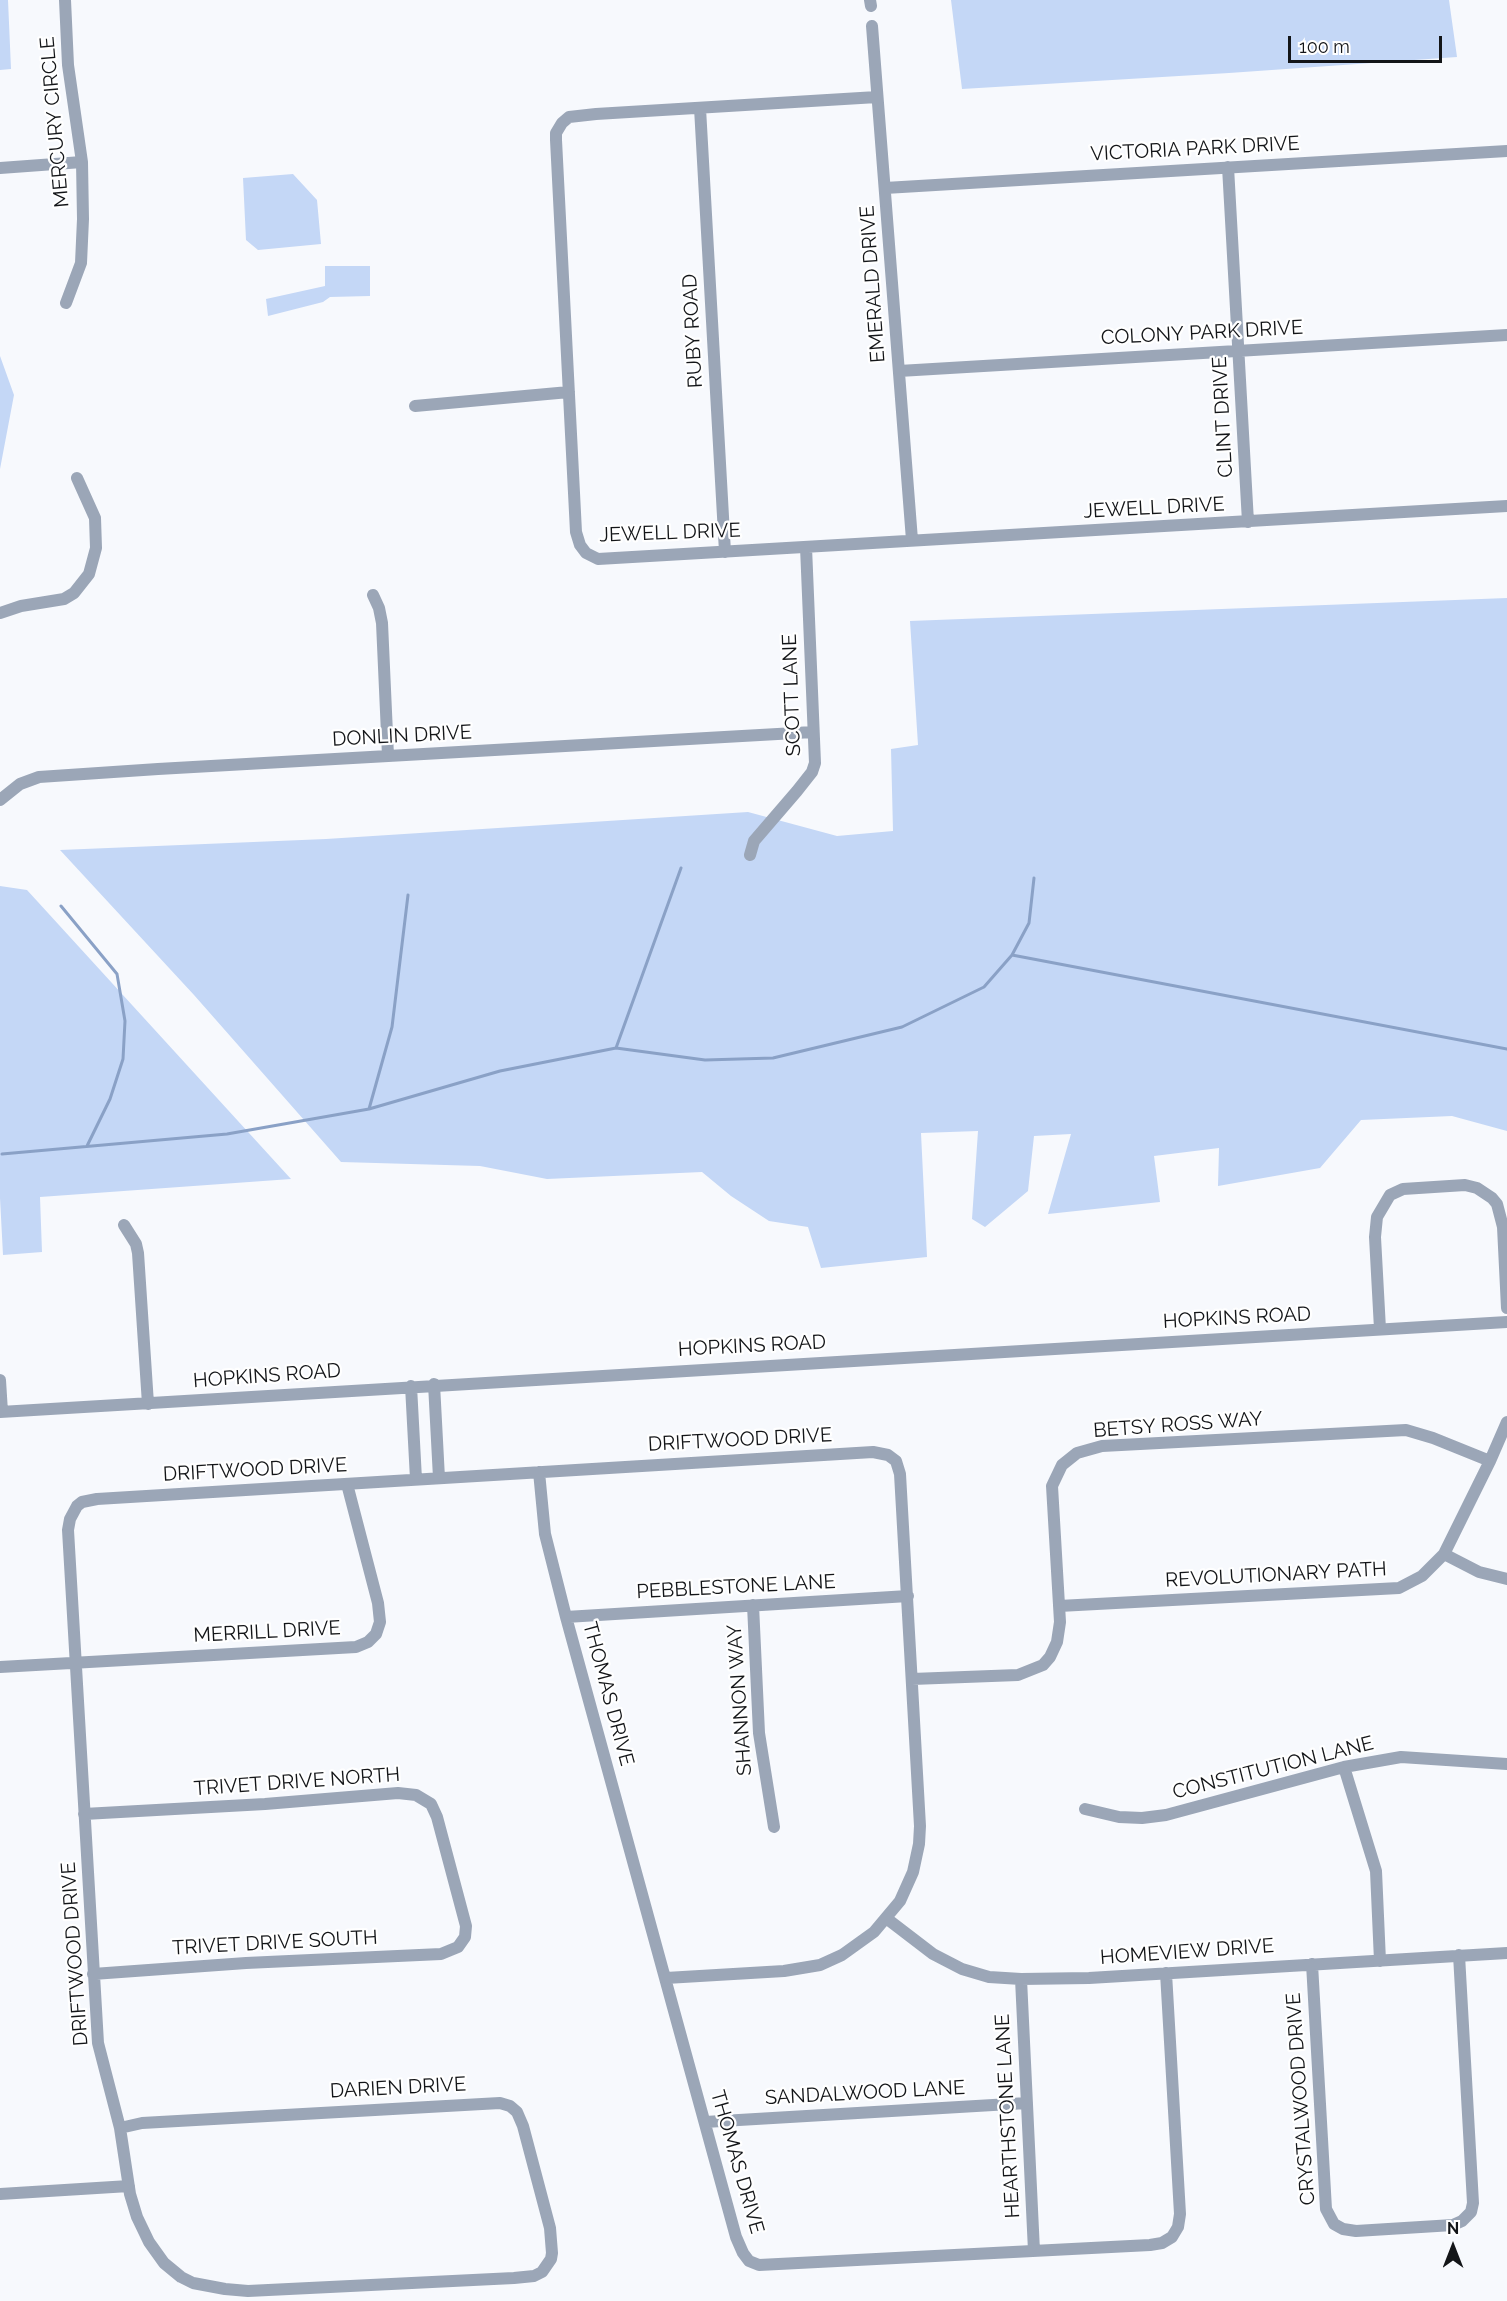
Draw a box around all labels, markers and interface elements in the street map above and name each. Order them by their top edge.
scale bar [1291,24,1446,62]
street label: MERCURY CIRCLE [36,36,74,208]
text: 100 m [1299,36,1350,57]
street label: VICTORIA PARK DRIVE [1090,132,1300,166]
street label: EMERALD DRIVE [856,205,890,363]
street label: RUBY ROAD [678,273,708,389]
street label: COLONY PARK DRIVE [1100,316,1304,350]
street label: CLINT DRIVE [1208,356,1238,478]
street label: JEWELL DRIVE [1083,492,1225,524]
street label: JEWELL DRIVE [599,519,741,547]
street label: SCOTT LANE [778,633,806,757]
street label: DONLIN DRIVE [331,720,473,752]
street label: HOPKINS ROAD [1162,1302,1312,1334]
street label: HOPKINS ROAD [677,1330,827,1362]
street label: HOPKINS ROAD [192,1359,342,1393]
street label: BETSY ROSS WAY [1092,1407,1264,1443]
street label: DRIFTWOOD DRIVE [647,1423,833,1457]
street label: DRIFTWOOD DRIVE [162,1453,348,1487]
street label: REVOLUTIONARY PATH [1165,1557,1387,1593]
street label: PEBBLESTONE LANE [636,1570,836,1604]
street label: MERRILL DRIVE [193,1616,341,1648]
street label: THOMAS DRIVE [577,1619,639,1769]
street label: SHANNON WAY [723,1624,757,1776]
street label: CONSTITUTION LANE [1170,1731,1376,1805]
street label: TRIVET DRIVE NORTH [193,1763,401,1801]
street label: DRIFTWOOD DRIVE [57,1861,93,2047]
street label: TRIVET DRIVE SOUTH [172,1926,378,1960]
street label: HOMEVIEW DRIVE [1099,1934,1275,1970]
street label: CRYSTALWOOD DRIVE [1282,1992,1320,2206]
street label: HEARTHSTONE LANE [991,2013,1025,2219]
street label: DARIEN DRIVE [329,2072,467,2104]
street label: SANDALWOOD LANE [764,2076,966,2110]
street label: THOMAS DRIVE [705,2087,769,2237]
north arrow [1423,2217,1483,2277]
text: N [1447,2219,1459,2238]

